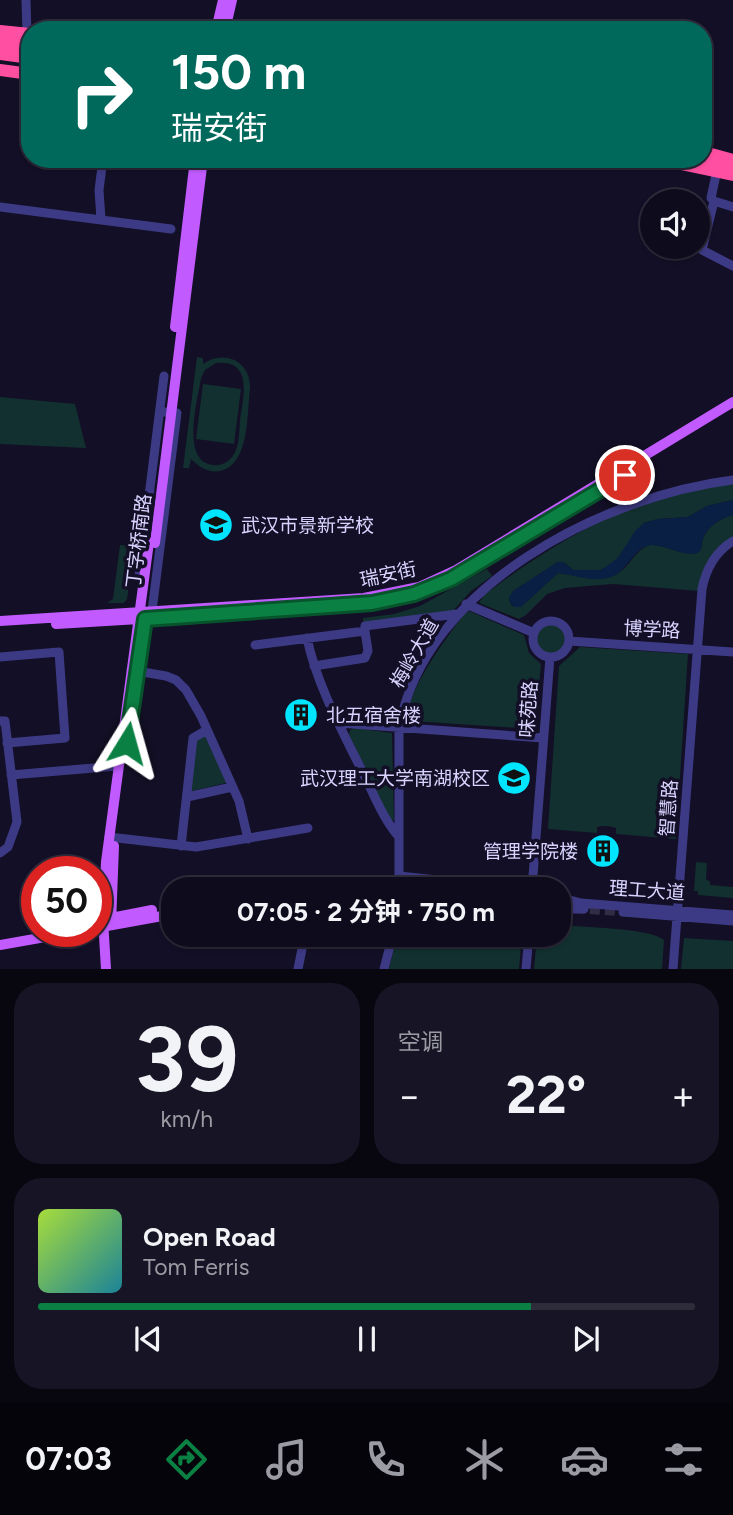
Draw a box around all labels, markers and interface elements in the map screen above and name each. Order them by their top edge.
text: 150 m [171,42,306,101]
icon: right [56,49,147,140]
text: 瑞安街 [171,109,267,147]
map controls [640,189,710,259]
button: sound [640,189,710,259]
pin [595,445,655,505]
icon: arrive [606,456,644,494]
street label: 丁字桥南路 [121,493,156,590]
school or university icon: 武汉市景新学校 [197,506,235,544]
place label: 武汉市景新学校 [241,514,374,537]
street label: 瑞安街 [358,557,418,592]
street label: 梅岭大道 [385,615,443,692]
street label: 博学路 [623,617,681,642]
street label: 味苑路 [515,680,542,738]
building icon: 北五宿舍楼 [282,696,320,734]
place label: 北五宿舍楼 [326,704,421,727]
position arrow [90,706,164,780]
school or university icon: 武汉理工大学南湖校区 [495,759,533,797]
place label: 武汉理工大学南湖校区 [300,767,490,790]
street label: 智慧路 [655,779,682,837]
building icon: 管理学院楼 [584,832,622,870]
place label: 管理学院楼 [483,840,578,863]
speed limit sign: 50 [21,856,112,947]
street label: 理工大道 [608,876,686,905]
text: 07:05 · 2 分钟 · 750 m [237,896,495,928]
text: 39 [135,1005,238,1114]
text: 空调 [398,1028,444,1056]
text: 22° [506,1064,586,1126]
text: − [398,1073,421,1119]
text: + [671,1073,695,1119]
text: km/h [160,1105,213,1133]
text: Open Road [143,1221,276,1253]
text: Tom Ferris [143,1253,249,1281]
icon: previous [129,1320,167,1358]
icon: pause [348,1320,386,1358]
icon: next [567,1320,605,1358]
icon: directions [162,1435,211,1484]
icon: music [262,1435,311,1484]
icon: phone [361,1435,410,1484]
icon: climate [460,1435,509,1484]
icon: car [560,1435,609,1484]
icon: filters [659,1435,708,1484]
text: 07:03 [25,1440,112,1478]

